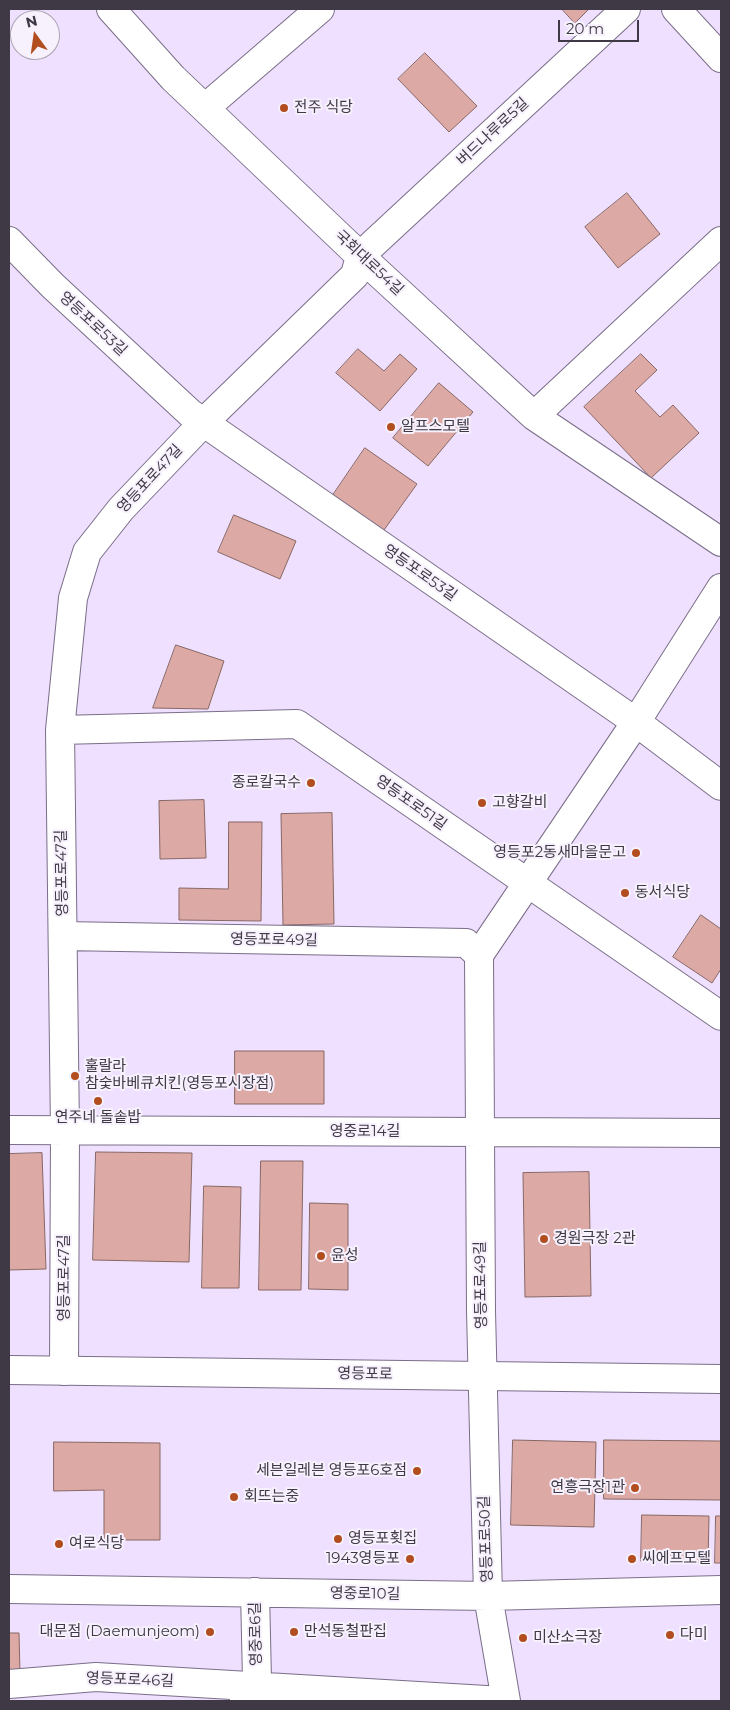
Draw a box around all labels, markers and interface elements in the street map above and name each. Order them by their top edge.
north arrow [10,10,60,60]
scale bar [560,10,641,42]
text: N [24,11,39,32]
text: 20 m [566,19,604,38]
street label: 버드나루로5길 [453,94,533,170]
place label: 전주 식당 [294,99,353,117]
marker: 전주 식당 [278,102,290,114]
street label: 국회대로54길 [331,227,407,299]
street label: 영등포로53길 [55,288,131,360]
place label: 알프스모텔 [401,418,470,436]
marker: 알프스모텔 [385,421,397,433]
street label: 영등포로47길 [114,441,186,517]
street label: 영등포로53길 [380,541,460,605]
street label: 영등포로51길 [372,772,450,834]
place label: 종로칼국수 [232,774,301,792]
marker: 종로칼국수 [305,777,317,789]
place label: 고향갈비 [492,794,547,812]
marker: 고향갈비 [476,797,488,809]
street label: 영등포로47길 [52,829,72,917]
place label: 영등포2동새마을문고 [493,844,626,862]
marker: 영등포2동새마을문고 [630,847,642,859]
place label: 동서식당 [635,884,690,902]
marker: 동서식당 [619,887,631,899]
street label: 영등포로49길 [230,930,318,950]
place label: 훌랄라 참숯바베큐치킨(영등포시장점) [85,1058,274,1093]
marker: 훌랄라 참숯바베큐치킨(영등포시장점) [69,1070,81,1082]
marker: 연주네 돌솥밥 [92,1095,104,1107]
place label: 연주네 돌솥밥 [55,1109,141,1127]
street label: 영중로14길 [330,1123,400,1141]
place label: 경원극장 2관 [554,1230,635,1248]
marker: 경원극장 2관 [538,1233,550,1245]
street label: 영등포로47길 [56,1234,74,1322]
street label: 영등포로49길 [471,1241,491,1329]
place label: 윤성 [331,1247,359,1265]
marker: 윤성 [315,1250,327,1262]
street label: 영등포로 [337,1365,393,1383]
place label: 세븐일레븐 영등포6호점 [256,1462,407,1480]
marker: 세븐일레븐 영등포6호점 [411,1465,423,1477]
place label: 연흥극장1관 [551,1479,625,1497]
marker: 연흥극장1관 [629,1482,641,1494]
place label: 회뜨는중 [244,1488,299,1506]
marker: 회뜨는중 [228,1491,240,1503]
street label: 영등포로50길 [475,1495,497,1583]
place label: 영등포횟집 [348,1530,417,1548]
marker: 영등포횟집 [332,1533,344,1545]
place label: 여로식당 [69,1535,124,1553]
marker: 여로식당 [53,1538,65,1550]
place label: 1943영등포 [326,1550,400,1568]
place label: 씨에프모텔 [642,1550,711,1568]
marker: 1943영등포 [404,1553,416,1565]
marker: 씨에프모텔 [626,1553,638,1565]
street label: 영중로10길 [330,1584,400,1604]
street label: 영중로6길 [246,1602,266,1666]
place label: 대문점 (Daemunjeom) [40,1623,200,1641]
place label: 만석동철판집 [304,1623,387,1641]
marker: 대문점 (Daemunjeom) [204,1626,216,1638]
marker: 만석동철판집 [288,1626,300,1638]
place label: 다미 [680,1626,708,1644]
place label: 미산소극장 [533,1629,602,1647]
marker: 다미 [664,1629,676,1641]
marker: 미산소극장 [517,1632,529,1644]
street label: 영등포로46길 [86,1669,174,1691]

